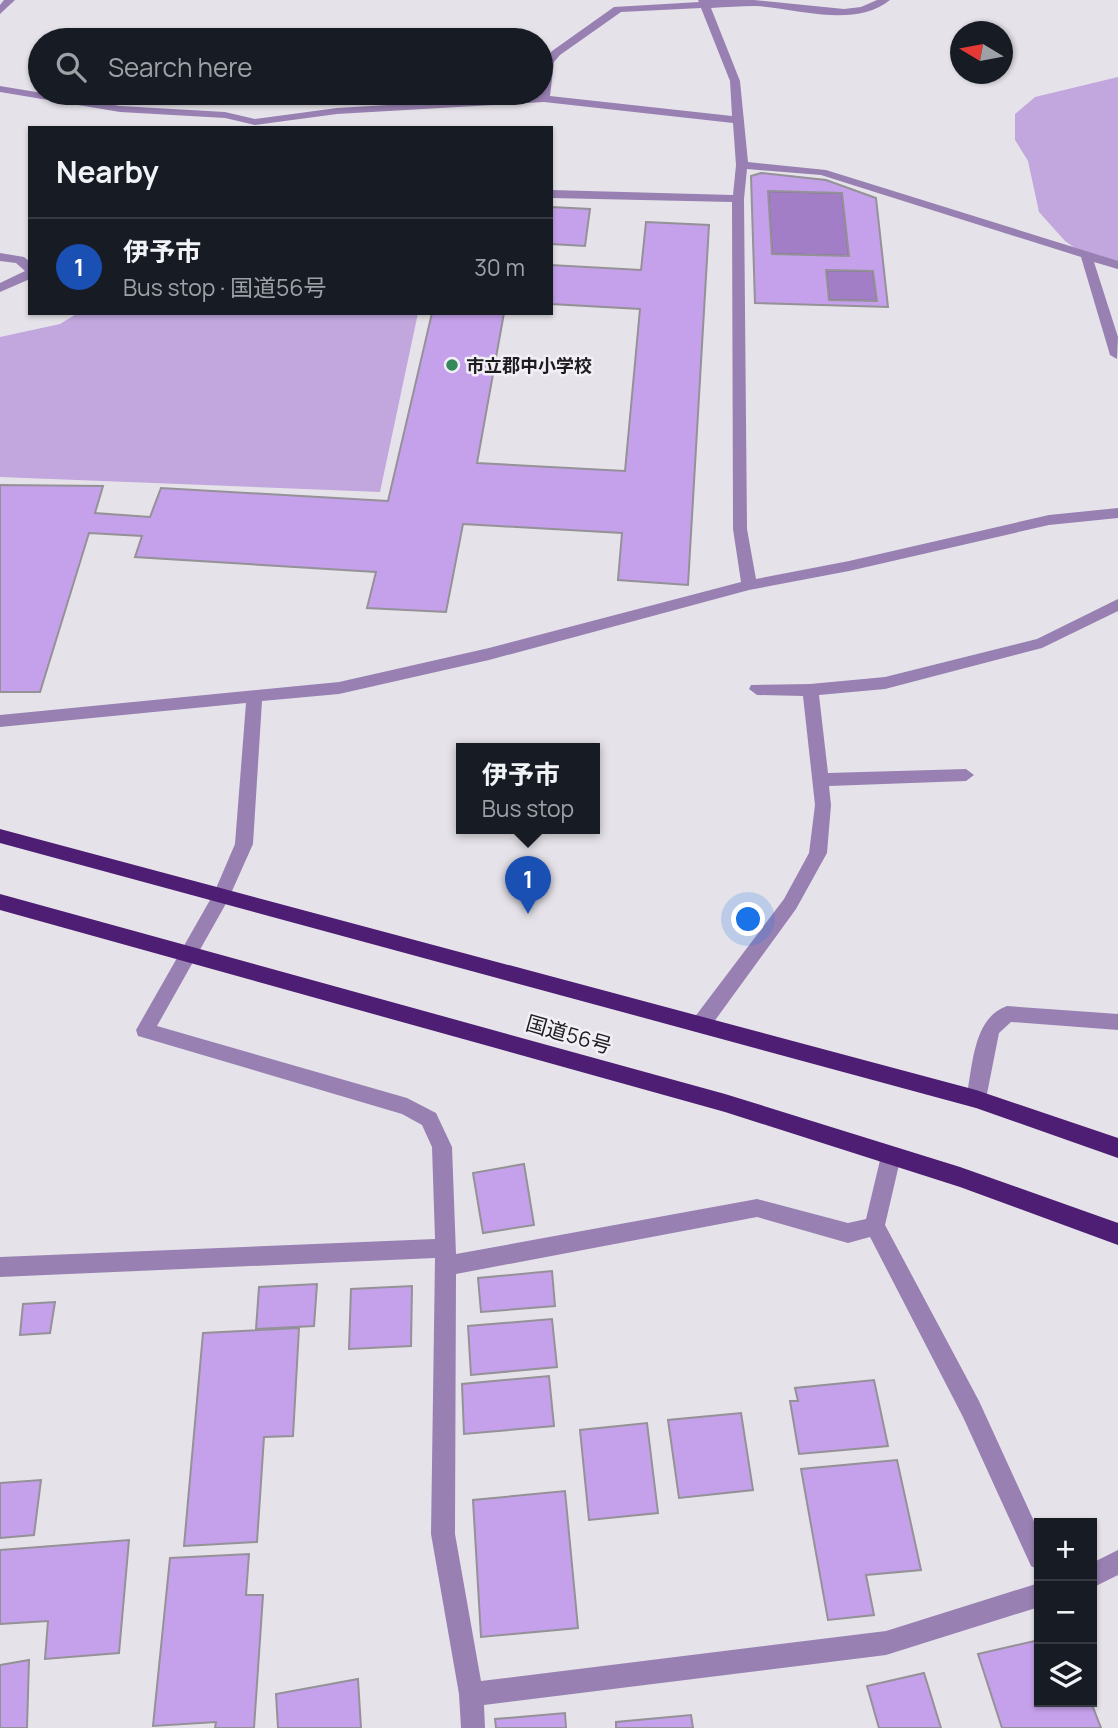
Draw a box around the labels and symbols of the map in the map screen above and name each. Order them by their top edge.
north arrow [950,21,1013,84]
place label: 市立郡中小学校 [466,353,592,377]
marker: 市立郡中小学校 [444,357,460,373]
pin: 1 [505,856,551,914]
your location [731,902,765,936]
street label: 国道56号 [523,1008,615,1060]

